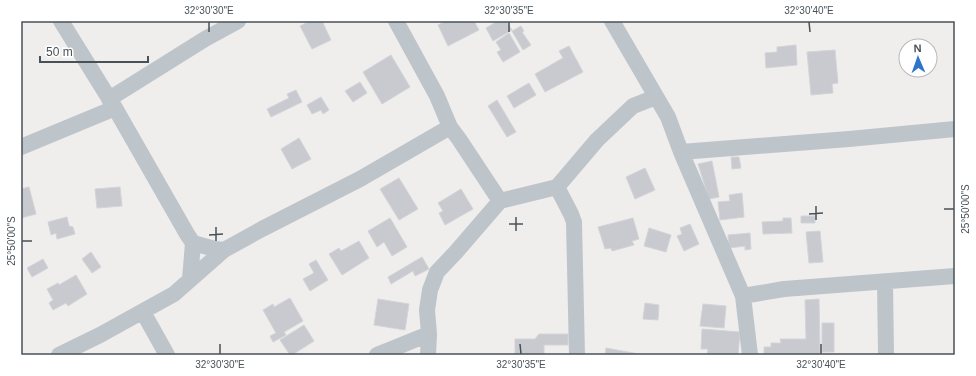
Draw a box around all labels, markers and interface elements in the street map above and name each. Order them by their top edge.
text: 32°30'30"E [184,5,234,16]
text: 32°30'35"E [484,5,534,16]
text: 32°30'40"E [784,5,834,16]
scale bar [40,38,148,64]
north arrow [898,38,938,78]
text: N [913,42,922,54]
text: 50 m [46,45,73,59]
text: 25°50'00"S [960,184,971,234]
text: 25°50'00"S [6,216,17,266]
text: 32°30'30"E [195,359,245,370]
text: 32°30'35"E [496,359,546,370]
text: 32°30'40"E [796,359,846,370]

